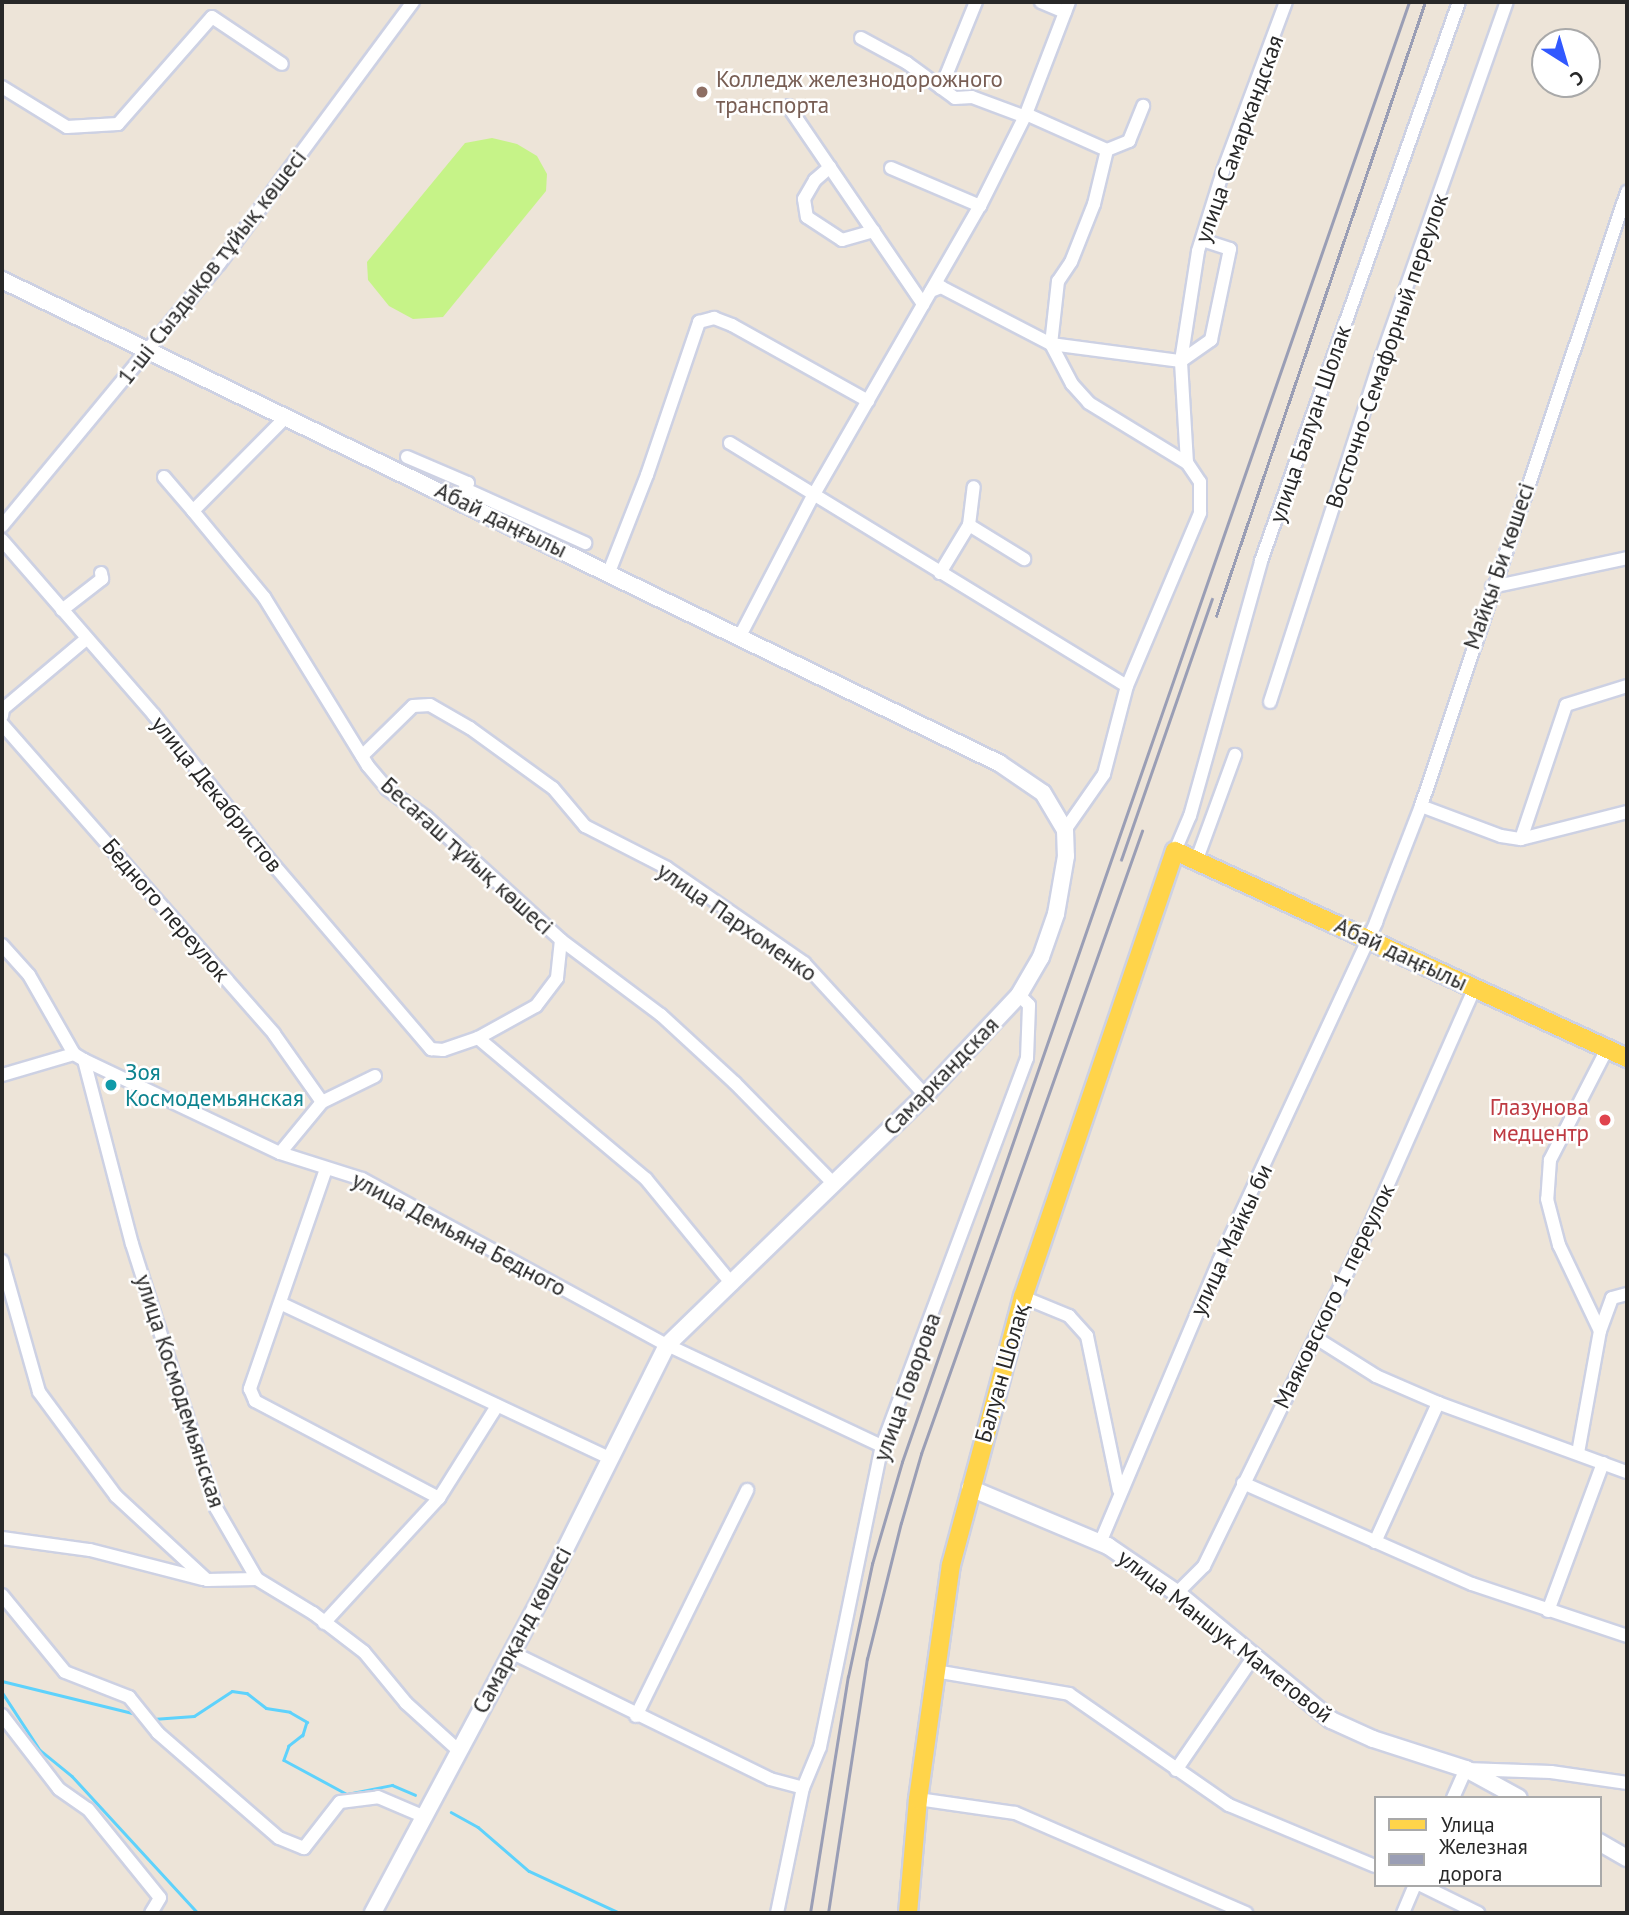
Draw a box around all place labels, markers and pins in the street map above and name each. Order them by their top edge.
place label: Колледж железнодорожного транспорта [716,65,1003,119]
marker: Колледж железнодорожного транспорта [694,84,710,100]
place label: Зоя Космодемьянская [125,1058,304,1112]
marker: Зоя Космодемьянская [103,1077,119,1093]
place label: Глазунова медцентр [1490,1093,1589,1147]
marker: Глазунова медцентр [1595,1110,1615,1130]

